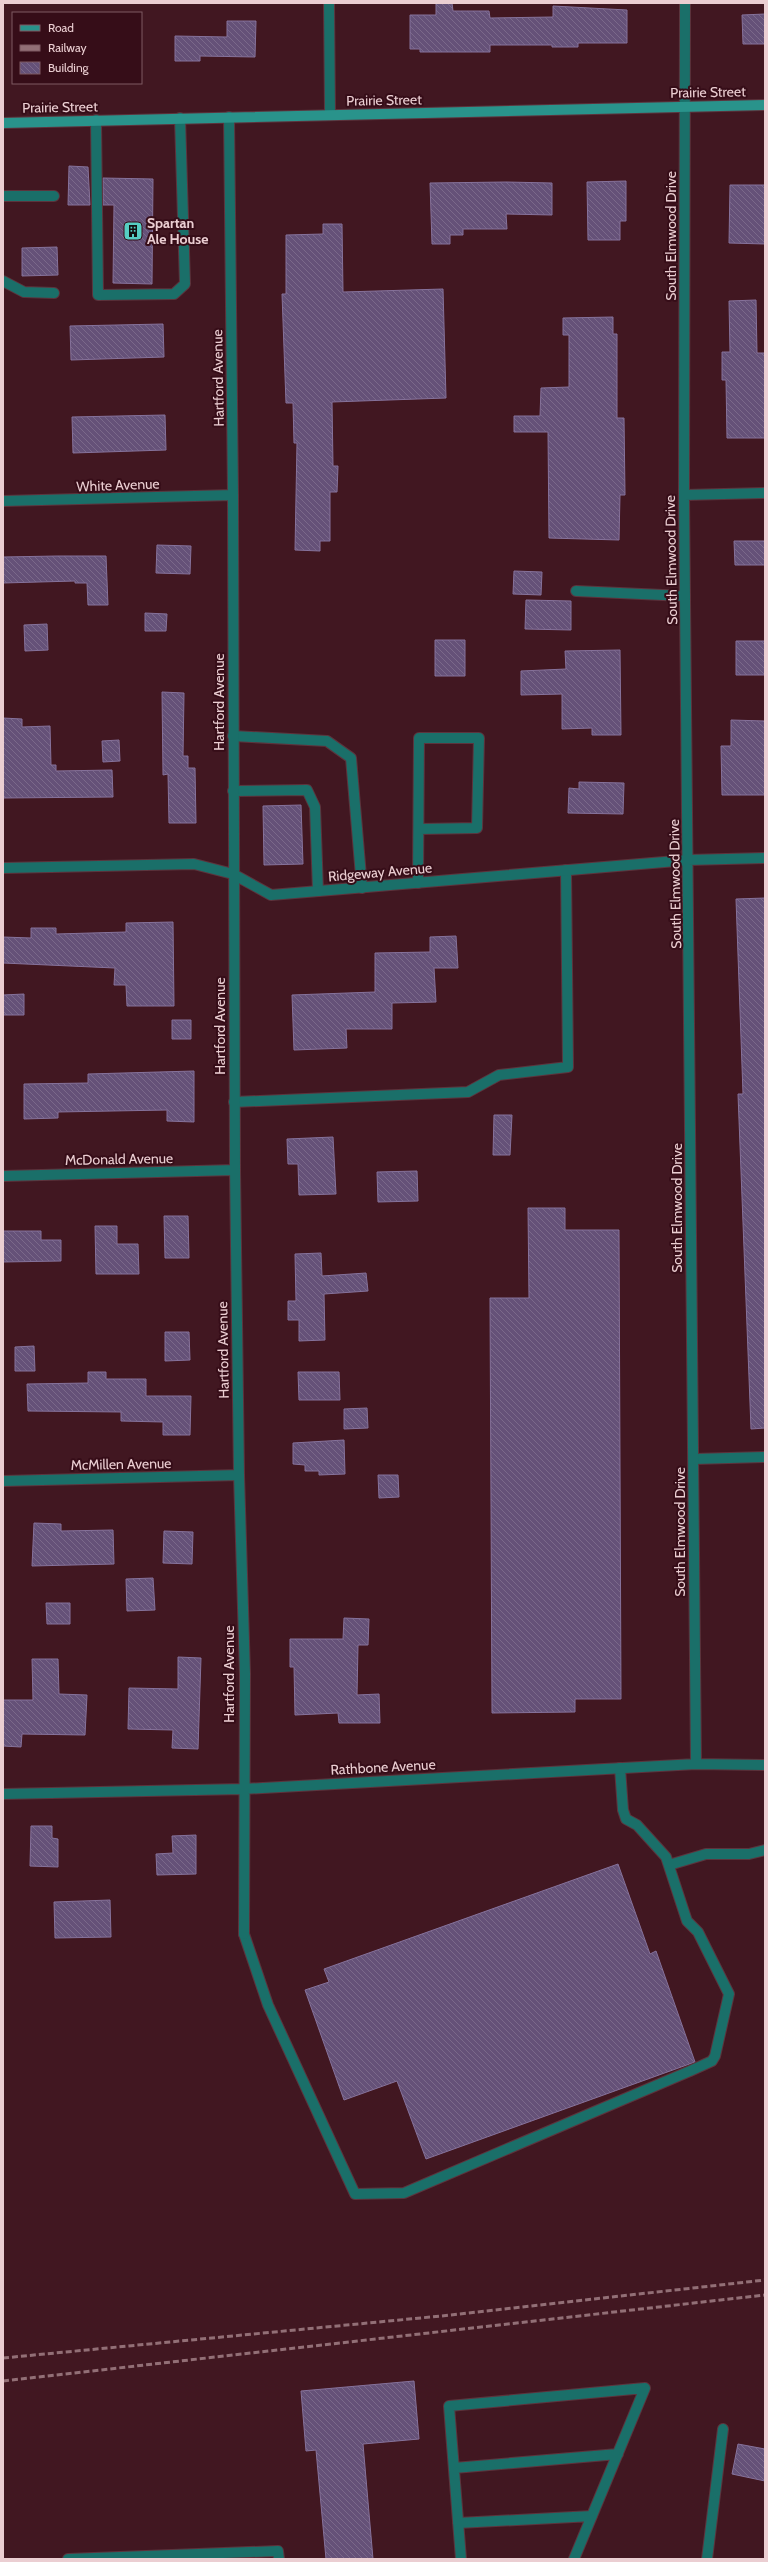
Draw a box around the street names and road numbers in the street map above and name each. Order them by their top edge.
street label: Prairie Street [670,82,746,102]
street label: Prairie Street [346,90,422,110]
street label: Prairie Street [22,97,98,117]
street label: South Elmwood Drive [662,171,680,301]
street label: Hartford Avenue [208,329,228,427]
street label: White Avenue [76,475,160,495]
street label: South Elmwood Drive [661,495,681,625]
street label: Hartford Avenue [210,653,228,751]
street label: South Elmwood Drive [665,819,685,949]
street label: Ridgeway Avenue [327,858,433,886]
street label: Hartford Avenue [211,977,229,1075]
street label: South Elmwood Drive [668,1143,686,1273]
street label: McDonald Avenue [65,1149,173,1169]
street label: Hartford Avenue [213,1301,233,1399]
street label: McMillen Avenue [70,1454,172,1474]
street label: South Elmwood Drive [671,1467,689,1597]
street label: Hartford Avenue [220,1625,238,1723]
street label: Rathbone Avenue [330,1755,436,1779]

